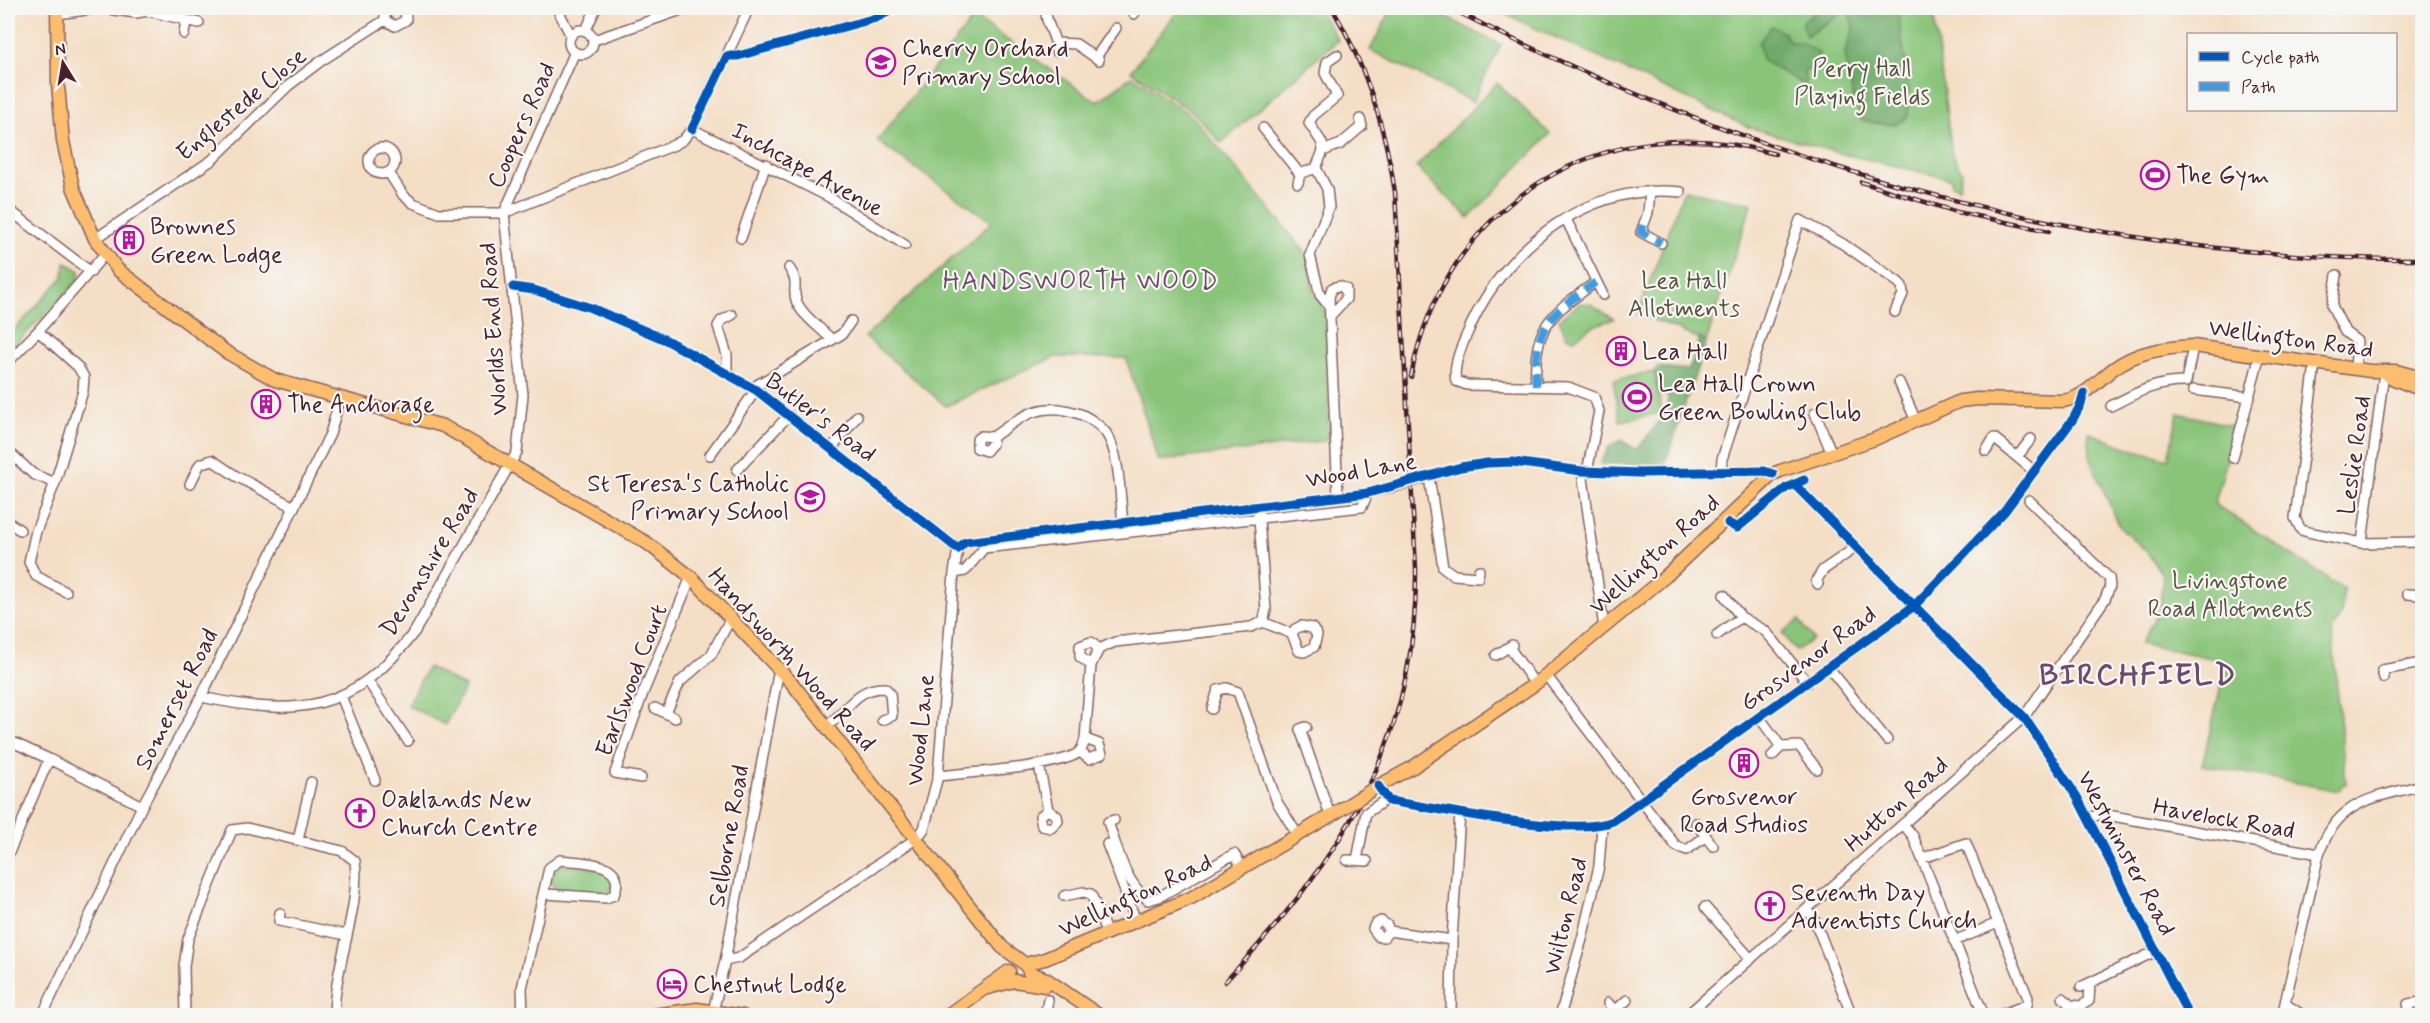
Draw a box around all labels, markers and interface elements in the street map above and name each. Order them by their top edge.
north arrow [33,33,93,93]
legend [2187,33,2397,111]
place label: Cherry Orchard Primary School [902,34,1069,93]
text: N [53,38,68,61]
street label: Englestede Close [170,41,316,171]
school or university icon: Cherry Orchard Primary School [865,46,897,78]
text: Cycle path [2241,46,2319,70]
park label: Perry Hall Playing Fields [1794,54,1930,116]
street label: Coopers Road [481,58,564,193]
text: Path [2241,76,2276,100]
street label: Inchcape Avenue [726,116,889,225]
sports icon: The Gym [2139,159,2171,191]
place label: The Gym [2176,161,2270,192]
place label: Brownes Green Lodge [150,212,283,273]
building icon: Brownes Green Lodge [113,224,145,256]
street label: Worlds End Road [473,241,516,416]
district label: HANDSWORTH WOOD [943,265,1219,299]
park label: Lea Hall Allotments [1628,266,1740,325]
street label: Wellington Road [2206,313,2375,369]
building icon: Lea Hall [1605,335,1637,367]
place label: Lea Hall [1642,337,1727,368]
street label: Butler's Road [758,366,882,470]
place label: Lea Hall Crown Green Bowling Club [1658,369,1861,431]
sports icon: Lea Hall Crown Green Bowling Club [1621,381,1653,413]
building icon: The Anchorage [250,388,282,420]
place label: The Anchorage [287,390,435,424]
street label: Leslie Road [2332,394,2379,517]
street label: Wood Lane [1303,446,1419,496]
place label: St Teresa's Catholic Primary School [587,469,789,528]
school or university icon: St Teresa's Catholic Primary School [794,481,826,513]
street label: Devonshire Road [374,483,487,643]
street label: Wellington Road [1583,488,1729,624]
street label: Handsworth Wood Road [700,561,882,759]
park label: Livingstone Road Allotments [2148,566,2312,625]
street label: Grosvenor Road [1735,599,1883,719]
street label: Earlswood Court [589,600,676,761]
street label: Somerset Road [128,624,226,776]
district label: BIRCHFIELD [2039,656,2237,695]
street label: Wood Lane [900,673,943,788]
building icon: Grosvenor Road Studios [1728,747,1760,779]
street label: Hutton Road [1838,750,1956,860]
street label: Selborne Road [702,763,757,910]
street label: Westminster Road [2069,766,2182,941]
place label: Grosvenor Road Studios [1680,782,1808,841]
place label: Oaklands New Church Centre [381,785,538,844]
street label: Havelock Road [2151,792,2297,847]
church icon: Oaklands New Church Centre [344,797,376,829]
street label: Wellington Road [1054,847,1219,948]
street label: Wilton Road [1537,855,1596,978]
place label: Seventh Day Adventists Church [1791,878,1977,937]
church icon: Seventh Day Adventists Church [1754,890,1786,922]
hotel icon: Chestnut Lodge [656,968,688,1000]
place label: Chestnut Lodge [693,970,847,1004]

